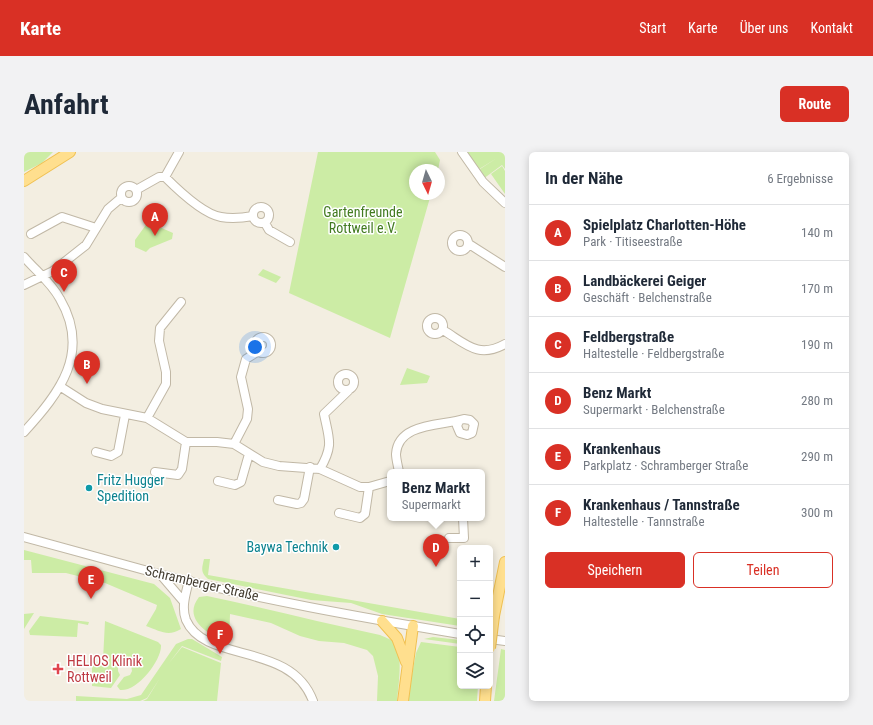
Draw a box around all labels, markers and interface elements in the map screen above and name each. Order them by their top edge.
text: Karte [20,17,61,40]
text: Start [639,20,666,36]
text: Karte [688,20,718,36]
text: Über uns [740,20,788,36]
text: Kontakt [810,20,853,36]
button: Route [780,86,849,122]
text: Anfahrt [24,88,109,121]
north arrow [409,164,445,200]
text: In der Nähe [545,168,623,188]
text: 6 Ergebnisse [767,171,833,186]
pin: A [142,203,168,236]
park label: Gartenfreunde Rottweil e.V. [323,204,403,236]
text: Spielplatz Charlotten-Höhe [583,216,746,234]
text: A [554,225,562,240]
text: 140 m [801,225,833,240]
text: Park · Titiseestraße [583,234,682,249]
pin: C [51,259,77,292]
text: Landbäckerei Geiger [583,272,706,290]
text: B [554,281,562,296]
text: 170 m [801,281,833,296]
text: Geschäft · Belchenstraße [583,290,712,305]
text: Feldbergstraße [583,328,674,346]
your location [245,337,265,357]
text: C [554,337,562,352]
text: 190 m [801,337,833,352]
text: Haltestelle · Feldbergstraße [583,346,724,361]
pin: B [74,351,100,384]
text: Benz Markt [583,384,651,402]
text: D [554,393,562,408]
text: 280 m [801,393,833,408]
text: Supermarkt · Belchenstraße [583,402,725,417]
text: Krankenhaus [583,440,661,458]
text: E [555,449,561,464]
text: 290 m [801,449,833,464]
text: Parkplatz · Schramberger Straße [583,458,748,473]
popup [387,469,485,521]
place label: Fritz Hugger Spedition [97,472,165,504]
text: Benz Markt [402,479,470,497]
marker: Fritz Hugger Spedition [84,483,94,493]
text: Krankenhaus / Tannstraße [583,496,740,514]
text: Supermarkt [402,497,461,512]
text: F [555,505,561,520]
text: 300 m [801,505,833,520]
text: Haltestelle · Tannstraße [583,514,704,529]
pin: D [423,534,449,567]
place label: Baywa Technik [246,539,329,555]
marker: Baywa Technik [331,542,341,552]
map controls [457,545,493,689]
button: + [457,545,493,581]
button: Speichern [545,552,685,588]
button: Teilen [693,552,833,588]
street label: Schramberger Straße [144,562,261,604]
pin: E [78,566,104,599]
button: − [457,581,493,617]
button: locate [457,617,493,653]
pin: F [207,621,233,654]
place label: HELIOS Klinik Rottweil [67,653,143,685]
button: layers [457,653,493,689]
marker: HELIOS Klinik Rottweil [52,663,64,675]

